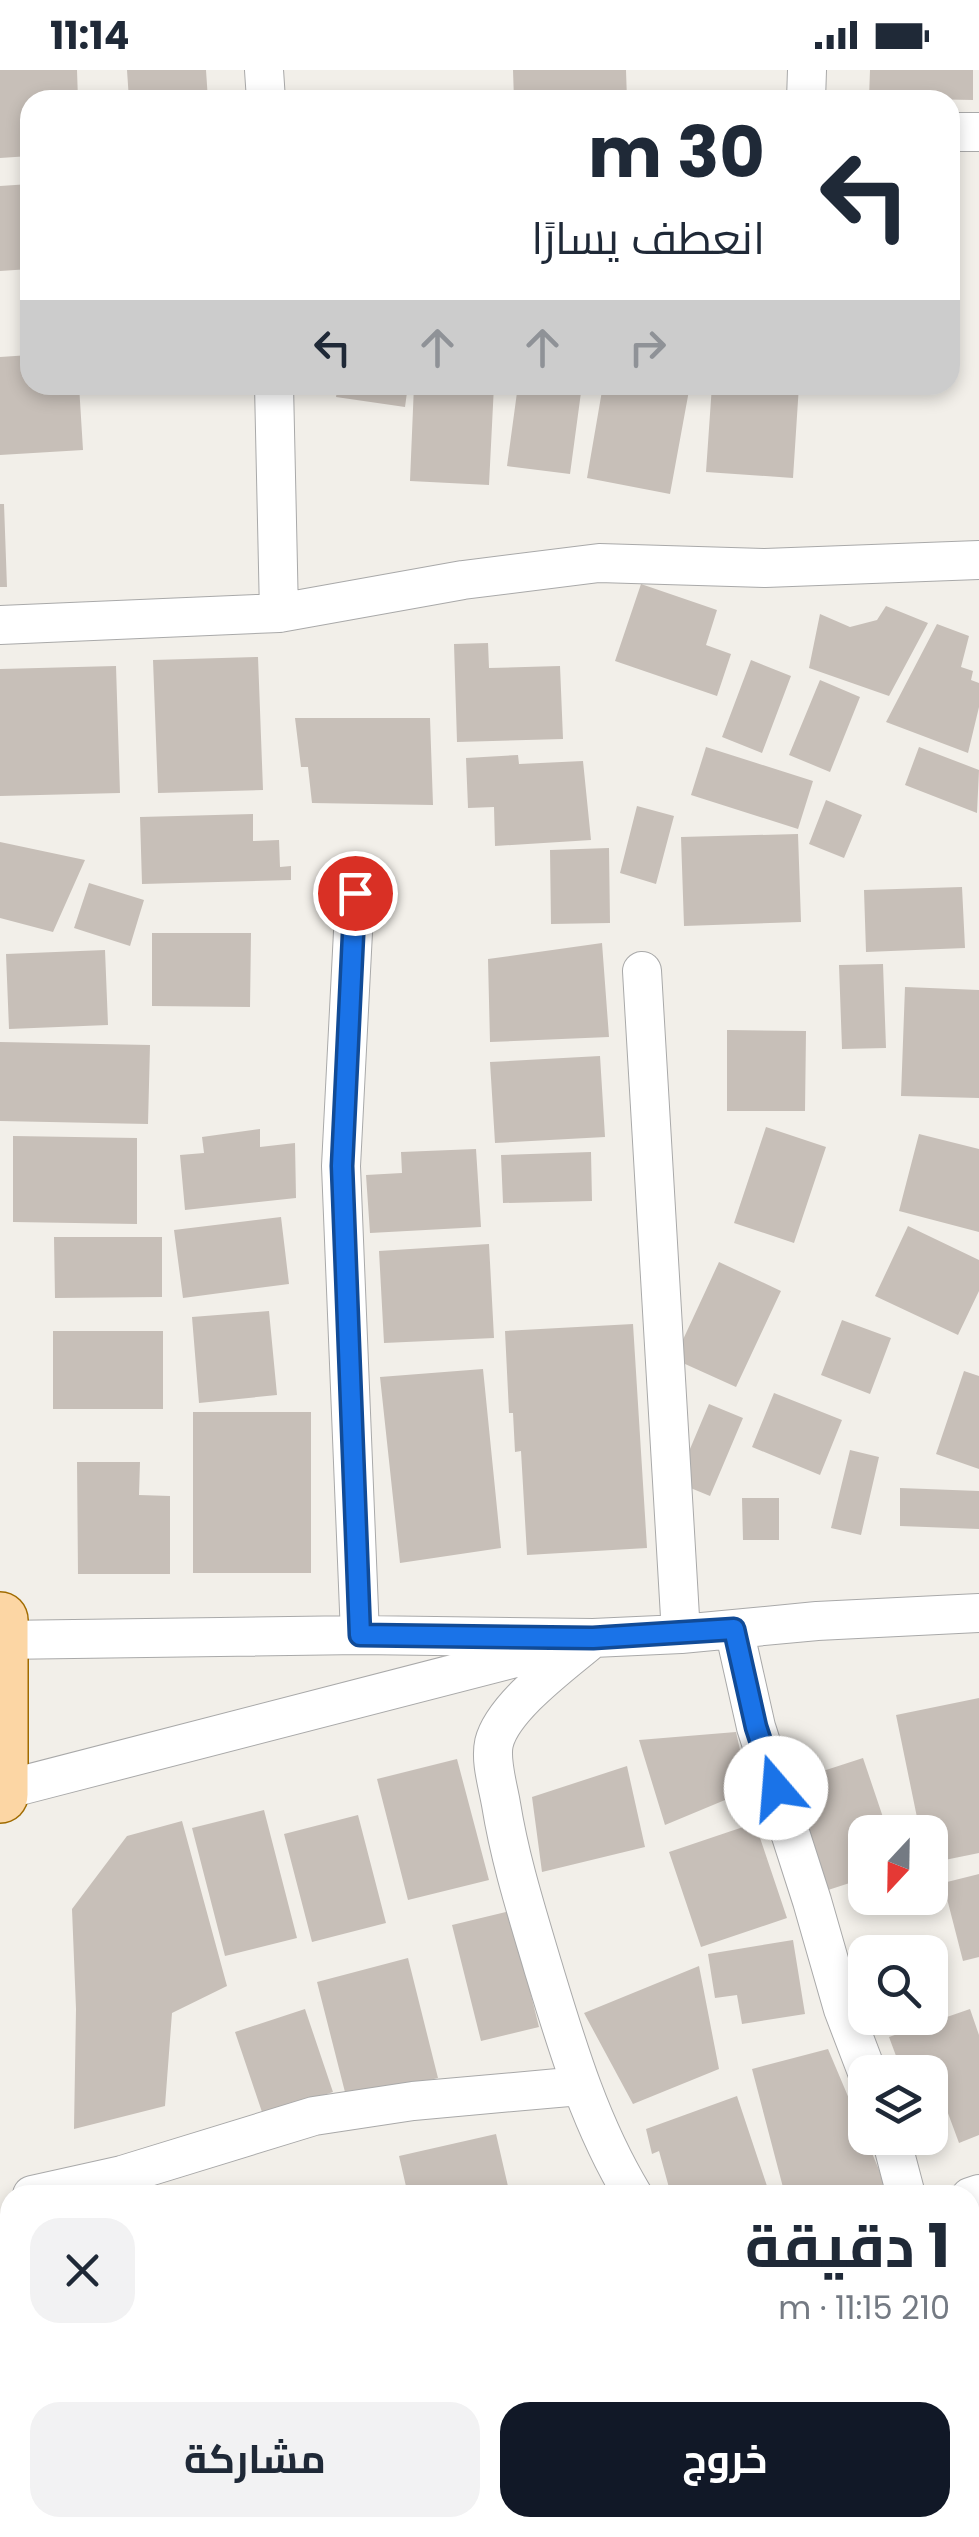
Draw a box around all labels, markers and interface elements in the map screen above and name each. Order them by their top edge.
text: 11:14 [50,9,129,62]
text: 30 m [588,103,765,202]
icon: left [800,130,930,260]
text: انعطف يسارًا [531,207,765,270]
icon: left [305,320,360,375]
icon: ahead [410,320,465,375]
icon: ahead [515,320,570,375]
icon: right [620,320,675,375]
pin [313,851,398,936]
icon: arrive [328,866,383,921]
position arrow [724,1736,828,1840]
north arrow [848,1815,948,1915]
map controls [848,1815,948,2155]
button: search [848,1935,948,2035]
button: layers [848,2055,948,2155]
text: 1 دقيقة [745,2204,950,2288]
button: close [30,2218,135,2323]
text: 210 m · 11:15 [778,2285,950,2330]
button: مشاركة [30,2402,480,2517]
button: خروج [500,2402,950,2517]

